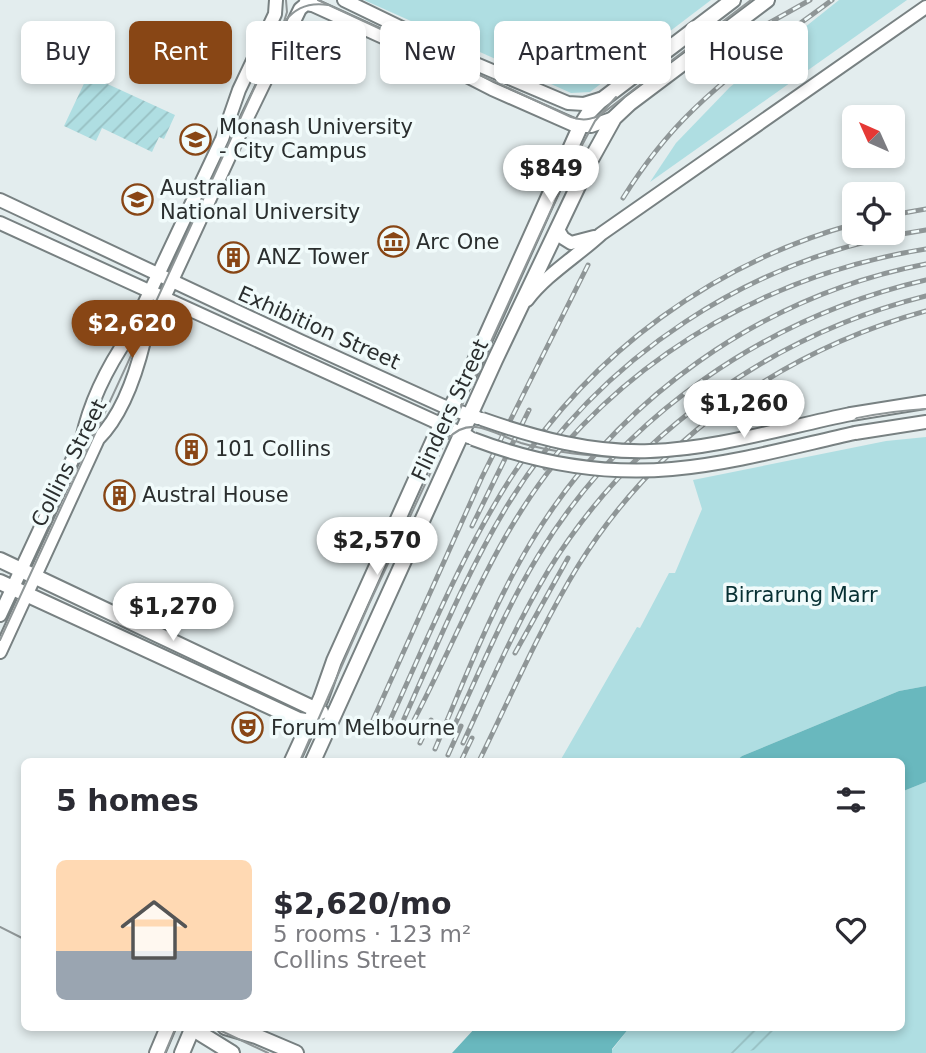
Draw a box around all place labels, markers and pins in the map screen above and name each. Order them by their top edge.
place label: Monash University - City Campus [219,115,413,163]
school or university icon: Monash University - City Campus [179,122,213,156]
pin: $849 [510,146,592,205]
place label: Australian National University [160,176,360,224]
school or university icon: Australian National University [120,183,154,217]
museum icon: Arc One [376,225,410,259]
place label: Arc One [416,230,500,254]
building icon: ANZ Tower [217,240,251,274]
place label: ANZ Tower [257,245,369,269]
pin: $2,620 [75,300,189,360]
pin: $1,260 [687,380,801,440]
building icon: 101 Collins [175,432,209,466]
place label: 101 Collins [215,437,331,461]
building icon: Austral House [102,478,136,512]
place label: Austral House [142,483,289,507]
pin: $2,570 [320,518,434,577]
pin: $1,270 [116,584,230,643]
theatre icon: Forum Melbourne [231,711,265,745]
place label: Forum Melbourne [271,716,455,740]

